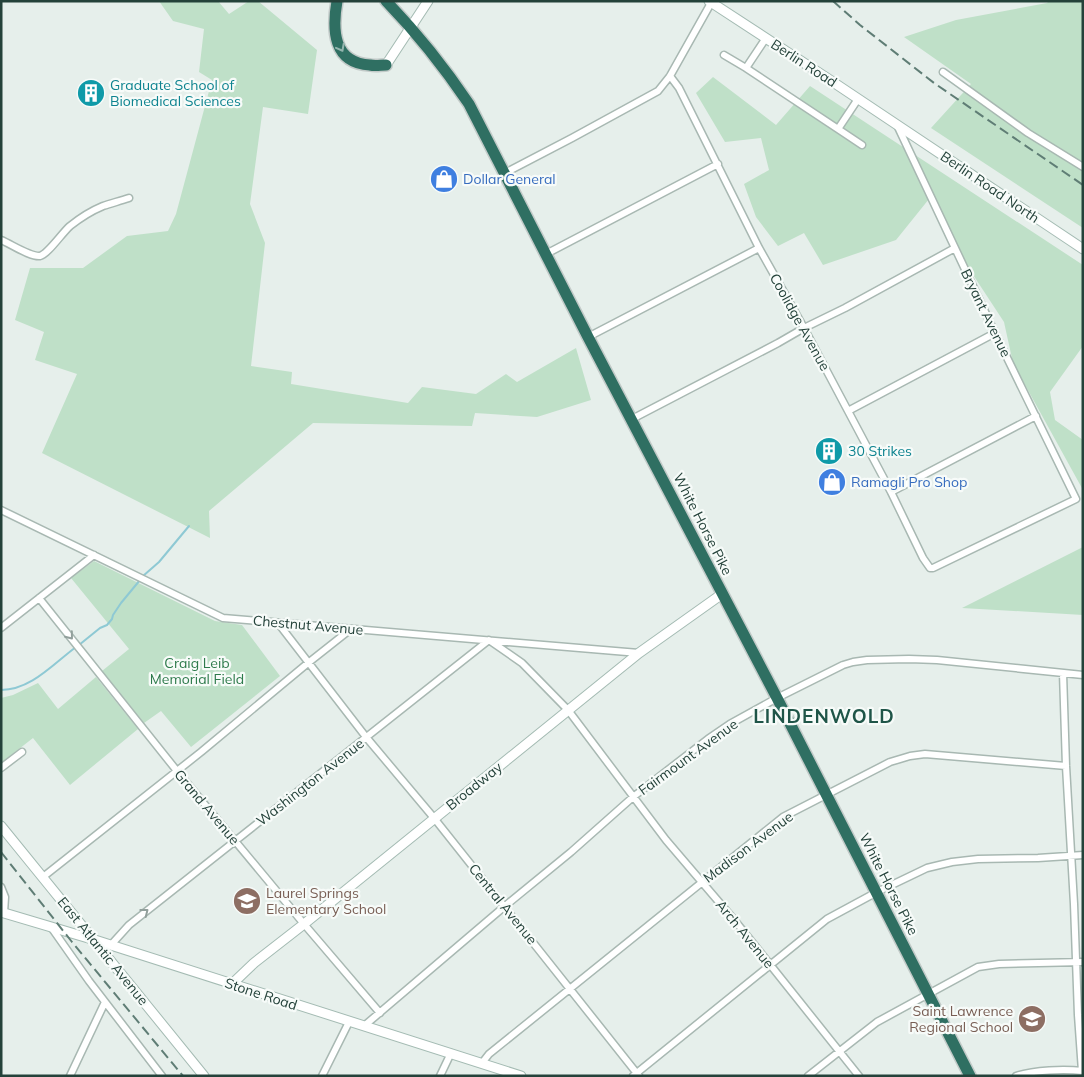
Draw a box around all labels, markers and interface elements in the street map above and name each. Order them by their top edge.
street label: Berlin Road [768,35,840,91]
one-way arrow [335,43,345,52]
place label: Graduate School of Biomedical Sciences [110,76,241,110]
building icon: Graduate School of Biomedical Sciences [76,78,106,108]
street label: Berlin Road North [937,147,1043,227]
shop icon: Dollar General [429,164,459,194]
place label: Dollar General [463,170,556,188]
street label: Bryant Avenue [957,266,1015,360]
street label: Coolidge Avenue [766,270,834,374]
building icon: 30 Strikes [814,436,844,466]
place label: 30 Strikes [848,442,912,460]
shop icon: Ramagli Pro Shop [817,467,847,497]
street label: White Horse Pike [670,470,736,578]
place label: Ramagli Pro Shop [851,473,967,491]
street label: Chestnut Avenue [252,611,364,639]
one-way arrow [64,630,72,639]
park label: Craig Leib Memorial Field [150,654,244,688]
district label: LINDENWOLD [753,704,895,728]
street label: Fairmount Avenue [635,715,741,799]
street label: Washington Avenue [253,734,367,830]
street label: Broadway [442,758,506,814]
street label: Grand Avenue [170,766,244,848]
street label: Madison Avenue [700,807,796,887]
street label: White Horse Pike [856,830,922,938]
street label: Central Avenue [465,860,541,948]
place label: Laurel Springs Elementary School [266,884,386,918]
school or university icon: Laurel Springs Elementary School [232,886,262,916]
street label: East Atlantic Avenue [54,893,152,1009]
street label: Arch Avenue [712,896,778,972]
one-way arrow [139,910,148,918]
street label: Stone Road [222,974,300,1014]
place label: Saint Lawrence Regional School [909,1002,1013,1036]
school or university icon: Saint Lawrence Regional School [1017,1004,1047,1034]

